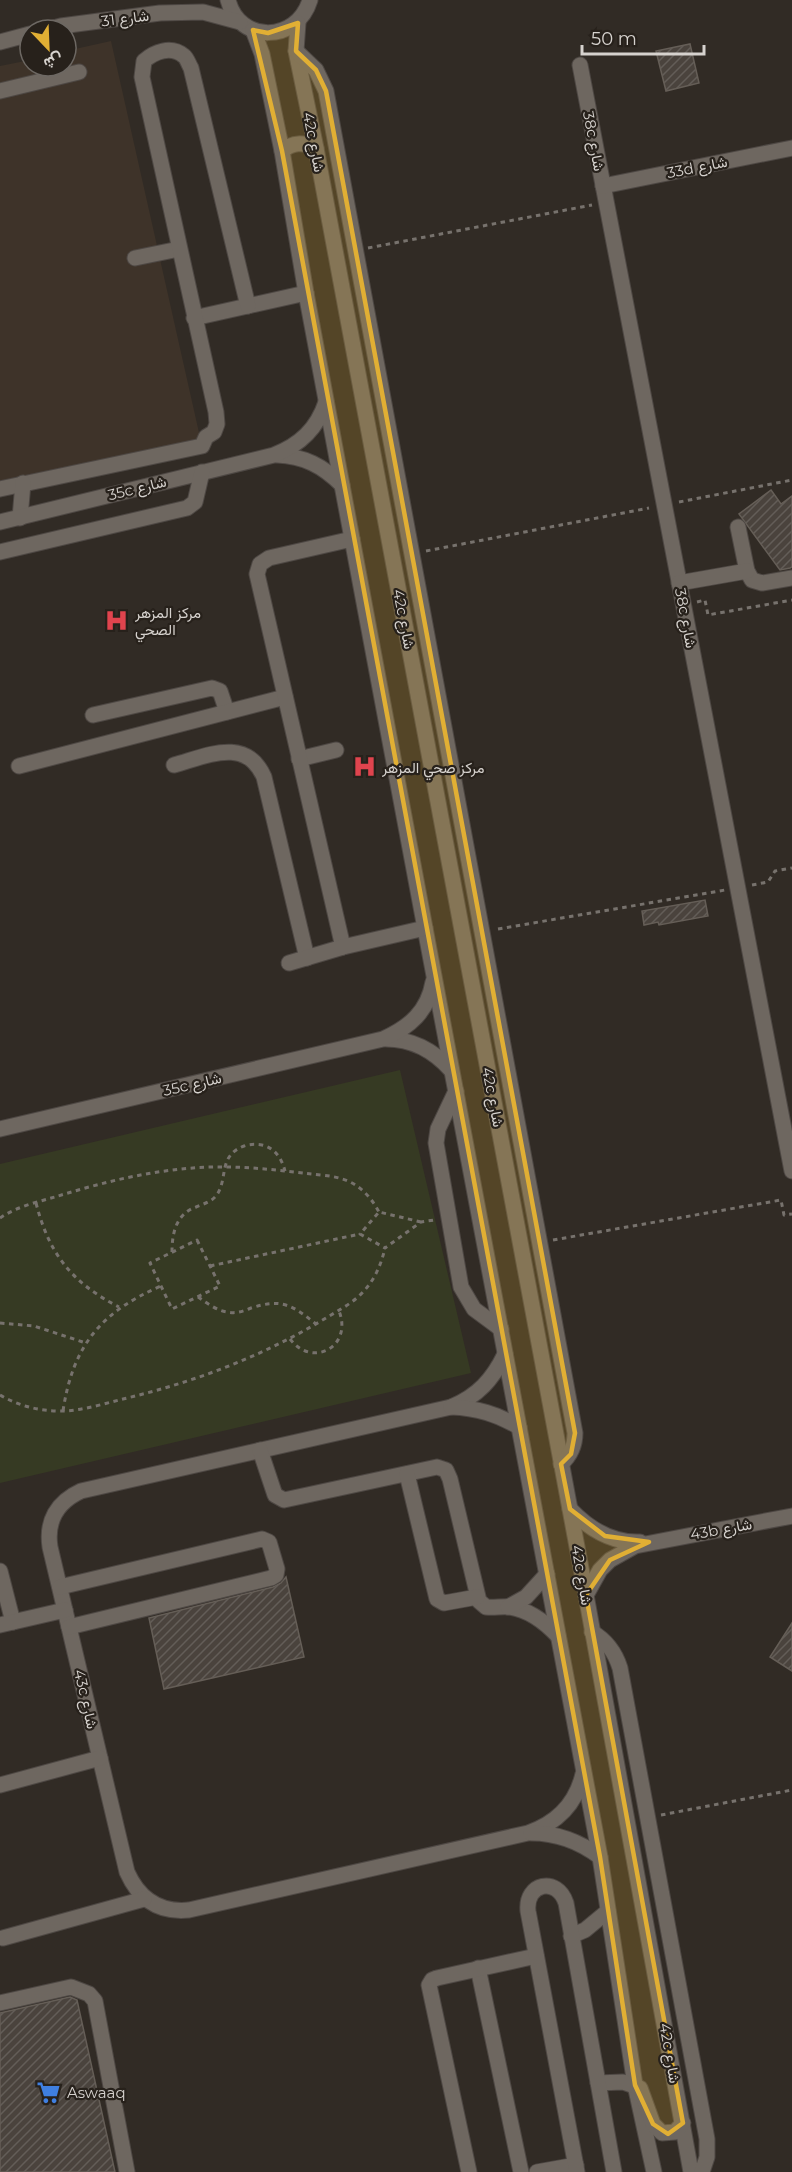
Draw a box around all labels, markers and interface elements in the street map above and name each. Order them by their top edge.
street label: شارع 31 [100,6,150,32]
north arrow [18,18,78,78]
scale bar [582,18,704,56]
text: 50 m [591,28,637,50]
text: ش [41,49,66,74]
street label: 38c شارع [577,109,609,173]
street label: 42c شارع [297,110,329,174]
street label: 33d شارع [665,152,729,184]
street label: 35c شارع [106,472,169,506]
street label: 38c شارع [669,586,701,650]
street label: 42c شارع [387,587,419,651]
place label: مركز المزهر الصحي [134,603,201,643]
hospital icon: مركز المزهر الصحي [104,608,130,634]
hospital icon: مركز صحي المزهر [351,754,377,780]
place label: مركز صحي المزهر [381,758,484,781]
street label: 42c شارع [476,1065,508,1129]
street label: 35c شارع [161,1068,224,1102]
street label: 43b شارع [689,1514,754,1546]
street label: 42c شارع [565,1543,597,1607]
street label: 43c شارع [68,1667,102,1731]
street label: 42c شارع [653,2021,685,2085]
supermarket icon: Aswaaq [36,2079,62,2105]
place label: Aswaaq [67,2083,126,2102]

